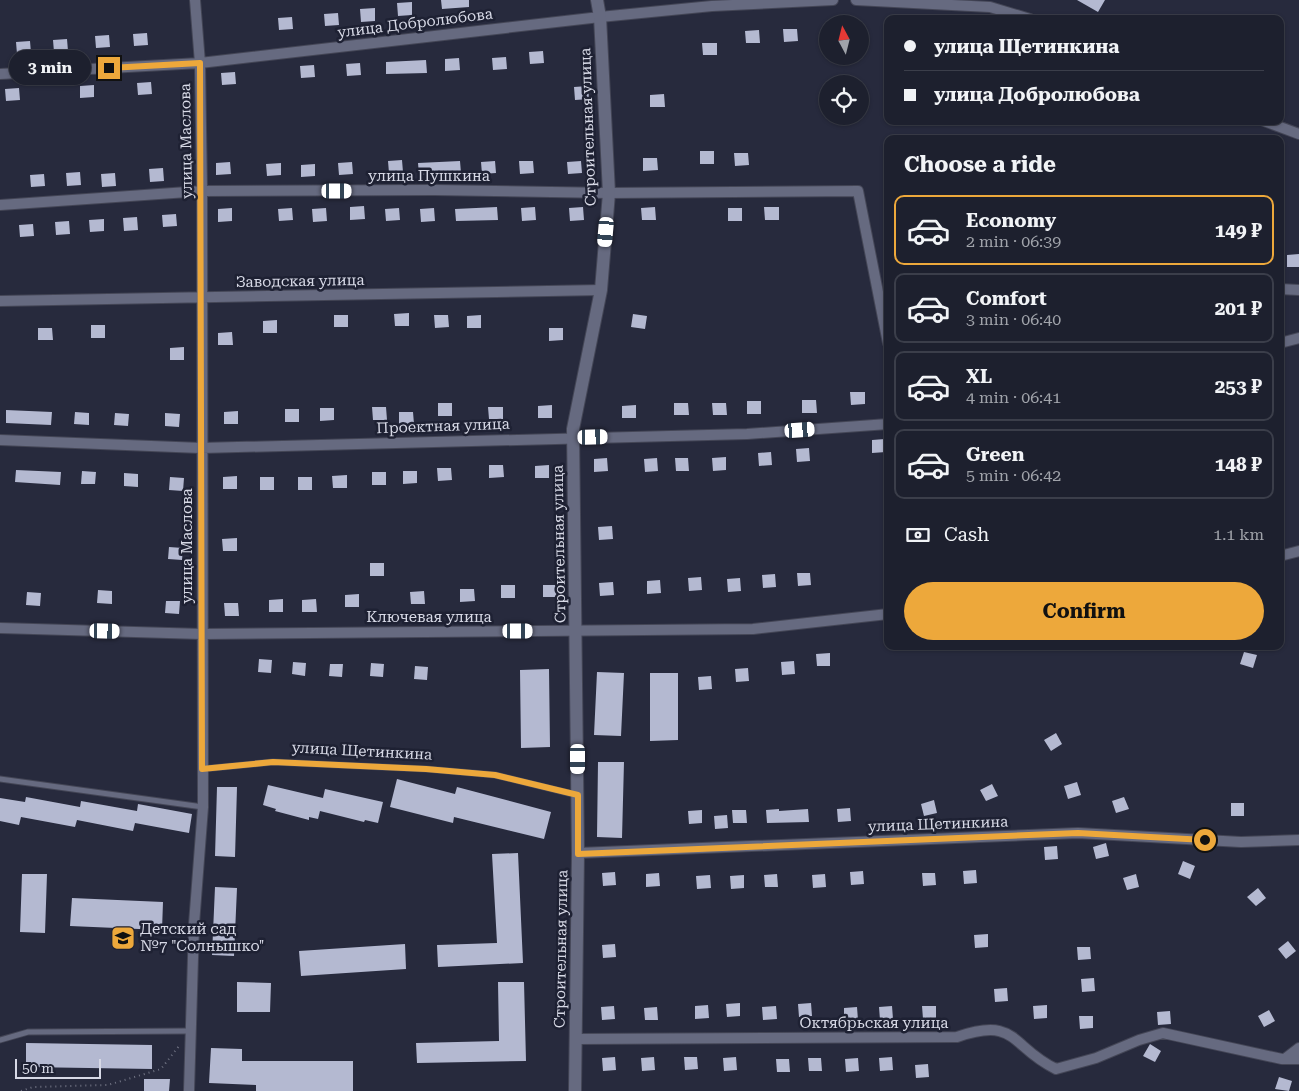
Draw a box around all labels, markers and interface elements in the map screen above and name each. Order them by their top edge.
street label: улица Добролюбова [336,5,494,41]
north arrow [819,15,869,65]
map controls [819,15,869,125]
text: улица Щетинкина [934,35,1119,58]
street label: Строительная улица [576,48,600,206]
callout: 3 min [9,50,92,86]
route end [98,57,120,79]
text: 3 min [28,58,72,77]
button: locate [819,75,869,125]
street label: улица Маслова [176,83,196,199]
text: улица Добролюбова [934,83,1140,106]
text: Choose a ride [904,152,1056,177]
street label: улица Пушкина [368,167,490,185]
car [322,184,352,199]
icon: car [906,208,951,253]
text: Economy [966,209,1056,232]
car [597,216,614,248]
text: 149 ₽ [1215,219,1262,242]
text: 2 min · 06:39 [966,232,1061,251]
street label: Заводская улица [235,271,365,291]
icon: car [906,286,951,331]
text: Comfort [966,287,1047,310]
text: 201 ₽ [1215,297,1262,320]
text: 3 min · 06:40 [966,310,1061,329]
icon: car [906,364,951,409]
text: XL [966,365,992,388]
text: 253 ₽ [1215,375,1262,398]
text: 4 min · 06:41 [966,388,1061,407]
street label: Проектная улица [376,415,510,437]
car [784,421,815,439]
car [577,429,608,445]
icon: car [906,442,951,487]
text: Green [966,443,1024,466]
text: 148 ₽ [1215,453,1262,476]
street label: Строительная улица [549,465,569,623]
text: 5 min · 06:42 [966,466,1061,485]
street label: улица Маслова [178,488,196,604]
icon: cash [904,521,932,549]
text: Cash [944,523,989,546]
text: 1.1 km [1213,525,1264,544]
button: Confirm [904,582,1264,640]
street label: Ключевая улица [366,608,492,626]
car [89,623,120,639]
car [503,624,533,639]
street label: улица Щетинкина [291,738,433,764]
car [570,744,585,774]
street label: улица Щетинкина [867,813,1009,835]
route start [1194,829,1216,851]
street label: Строительная улица [551,870,571,1028]
place label: Детский сад №7 "Солнышко" [140,920,264,955]
school or university icon: Детский сад №7 "Солнышко" [110,925,136,951]
street label: Октябрьская улица [800,1014,948,1032]
scale bar [15,1056,101,1079]
text: 50 m [22,1060,54,1076]

